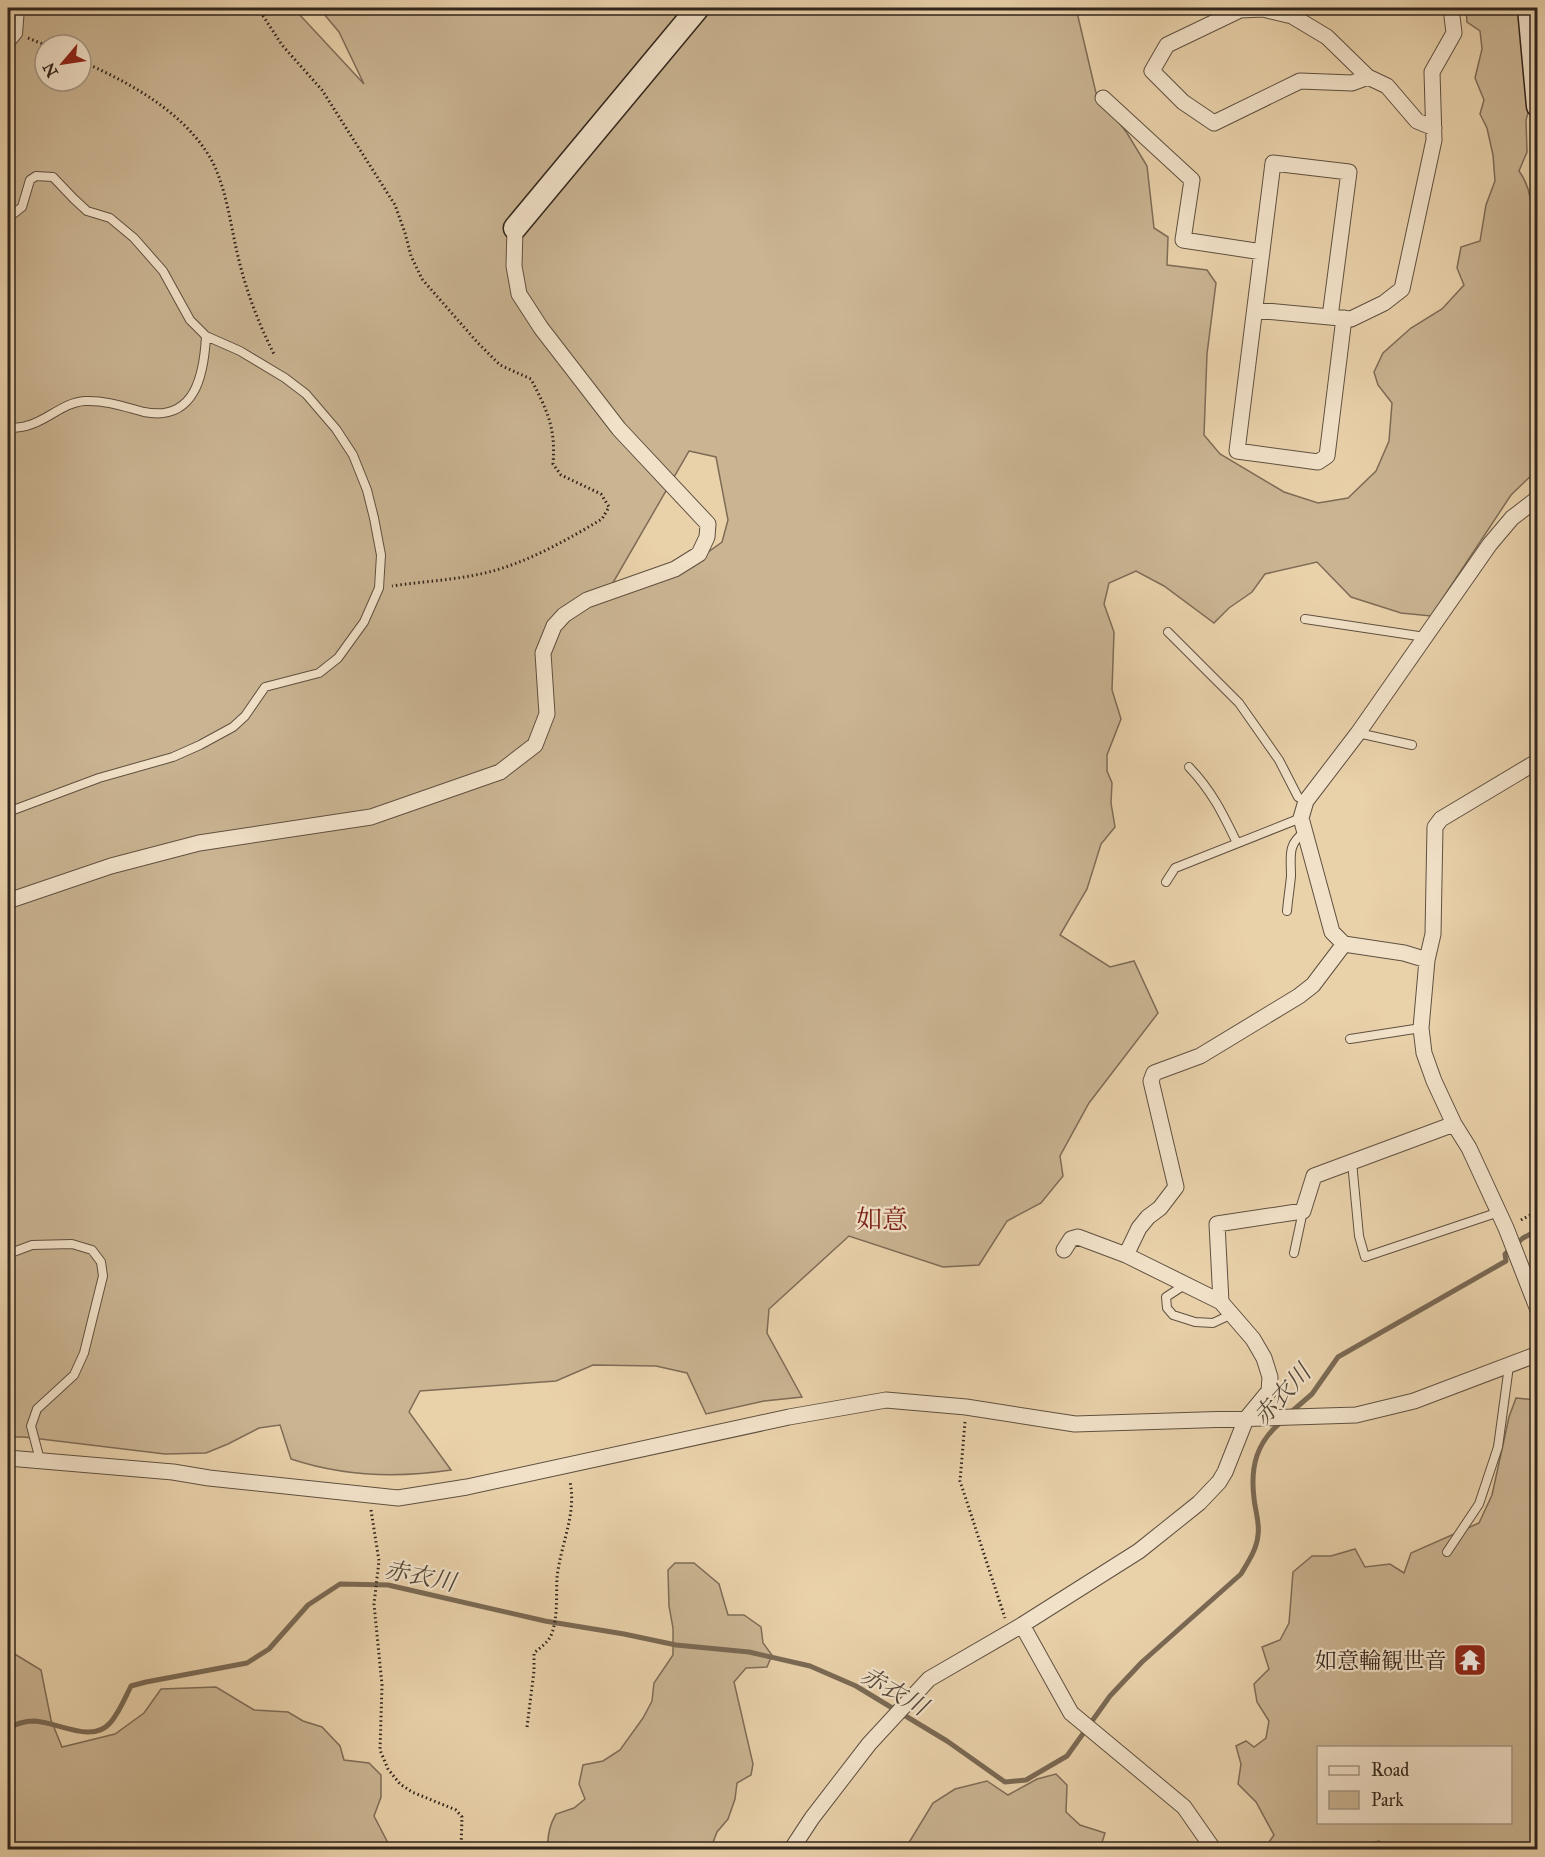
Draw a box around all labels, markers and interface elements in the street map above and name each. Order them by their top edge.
north arrow [33,33,93,93]
text: N [39,59,62,81]
district label: 如意 [856,1203,908,1235]
water label: 赤衣川 [1247,1356,1319,1432]
water label: 赤衣川 [382,1554,461,1598]
temple icon: 如意輪観世音 [1452,1642,1488,1678]
place label: 如意輪観世音 [1315,1647,1447,1674]
water label: 赤衣川 [855,1660,935,1723]
legend [1317,1746,1512,1824]
text: Road [1371,1759,1409,1781]
text: Park [1371,1789,1404,1811]

